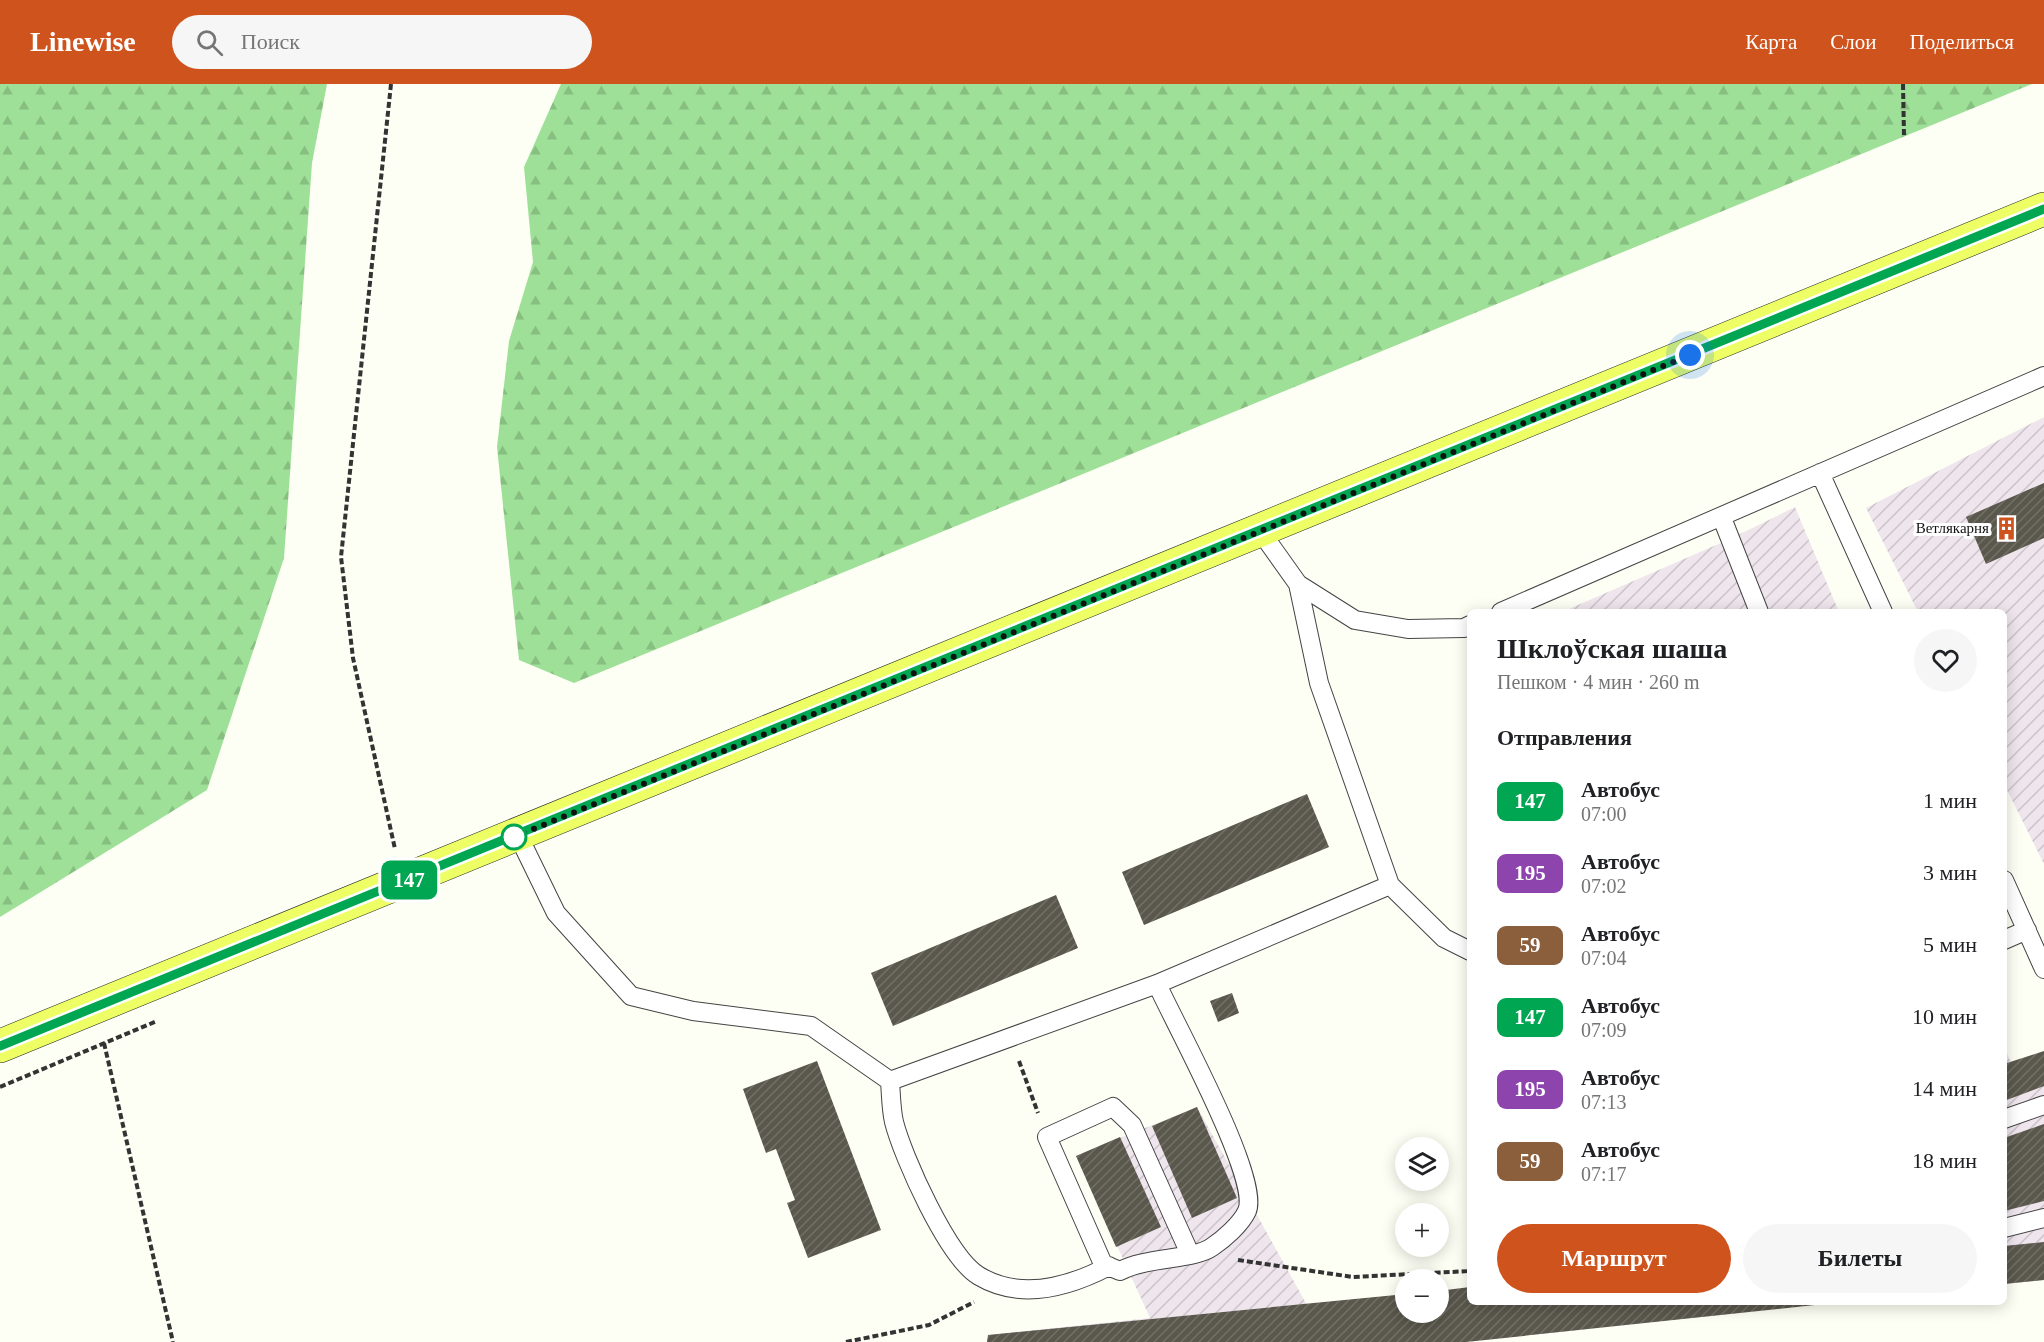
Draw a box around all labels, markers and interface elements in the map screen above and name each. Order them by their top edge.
search box [172,15,592,69]
text: Linewise [30,26,136,57]
icon: search [193,26,226,59]
text: Поиск [241,29,300,54]
text: Карта [1745,30,1797,54]
text: Слои [1830,30,1876,54]
text: Поделиться [1909,30,2014,54]
your location [1675,340,1705,370]
building icon: Ветлякарня [1994,515,2020,541]
place label: Ветлякарня [1916,520,1989,536]
button: heart [1914,629,1977,692]
text: Шклоўская шаша [1497,633,1727,664]
text: Пешком · 4 мин · 260 m [1497,671,1700,693]
text: Отправления [1497,725,1632,750]
text: Автобус [1581,777,1660,802]
text: 1 мин [1923,788,1977,813]
text: 147 [1514,789,1546,813]
text: 07:00 [1581,803,1627,825]
unlabelled marker [501,824,527,850]
text: Автобус [1581,849,1660,874]
line badge: 147 [374,860,444,900]
text: 3 мин [1923,860,1977,885]
text: 195 [1514,861,1546,885]
text: 147 [393,868,425,892]
text: 07:02 [1581,875,1627,897]
text: Автобус [1581,921,1660,946]
text: 5 мин [1923,932,1977,957]
text: 59 [1520,933,1541,957]
text: 07:04 [1581,947,1627,969]
text: Автобус [1581,993,1660,1018]
text: 10 мин [1912,1004,1977,1029]
text: 147 [1514,1005,1546,1029]
text: 07:09 [1581,1019,1627,1041]
text: Автобус [1581,1065,1660,1090]
text: 14 мин [1912,1076,1977,1101]
text: 195 [1514,1077,1546,1101]
text: 07:13 [1581,1091,1627,1113]
map controls [1395,1137,1449,1323]
button: layers [1395,1137,1449,1191]
text: Автобус [1581,1137,1660,1162]
text: 18 мин [1912,1148,1977,1173]
text: 59 [1520,1149,1541,1173]
text: 07:17 [1581,1163,1627,1185]
button: + [1395,1203,1449,1257]
button: Маршрут [1497,1224,1731,1293]
button: Билеты [1743,1224,1977,1293]
button: − [1395,1269,1449,1323]

